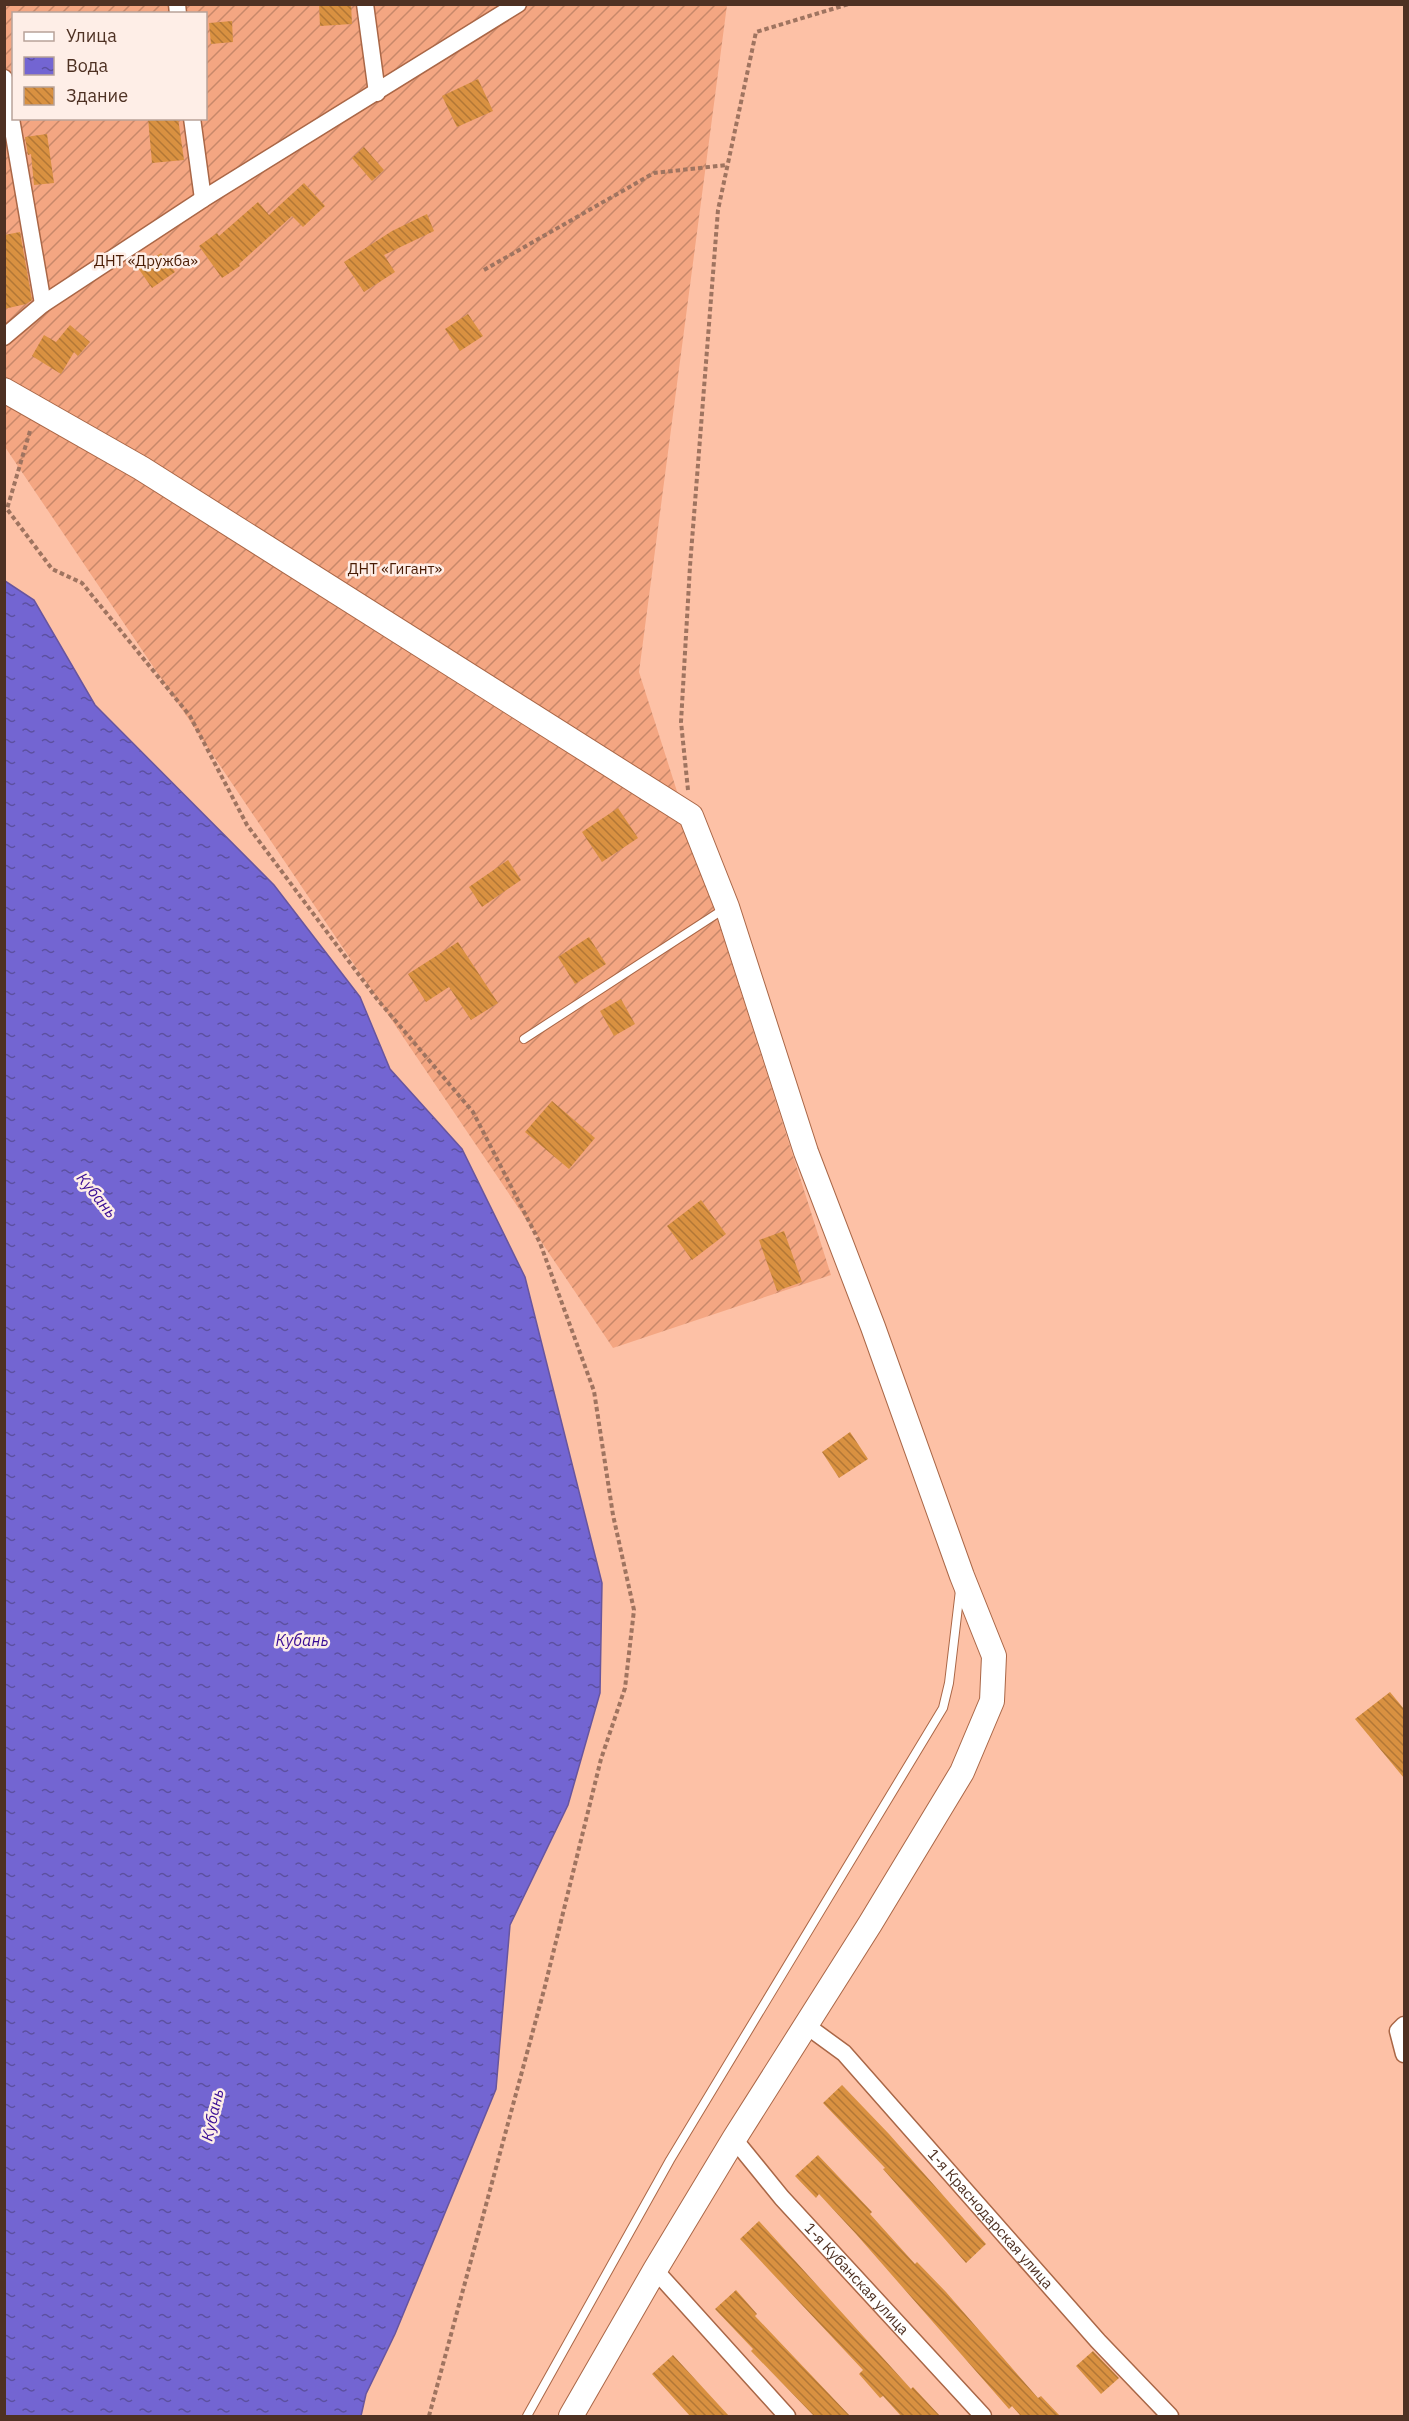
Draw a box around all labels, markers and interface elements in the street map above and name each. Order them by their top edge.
legend [12,12,207,120]
text: Улица [66,24,117,47]
text: Вода [66,54,109,77]
text: Здание [66,84,128,107]
park label: ДНТ «Дружба» [94,251,198,270]
park label: ДНТ «Гигант» [348,559,443,578]
water label: Кубань [73,1168,121,1222]
water label: Кубань [276,1630,328,1650]
water label: Кубань [196,2087,228,2143]
street label: 1-я Краснодарская улица [924,2145,1058,2293]
street label: 1-я Кубанская улица [800,2218,913,2339]

